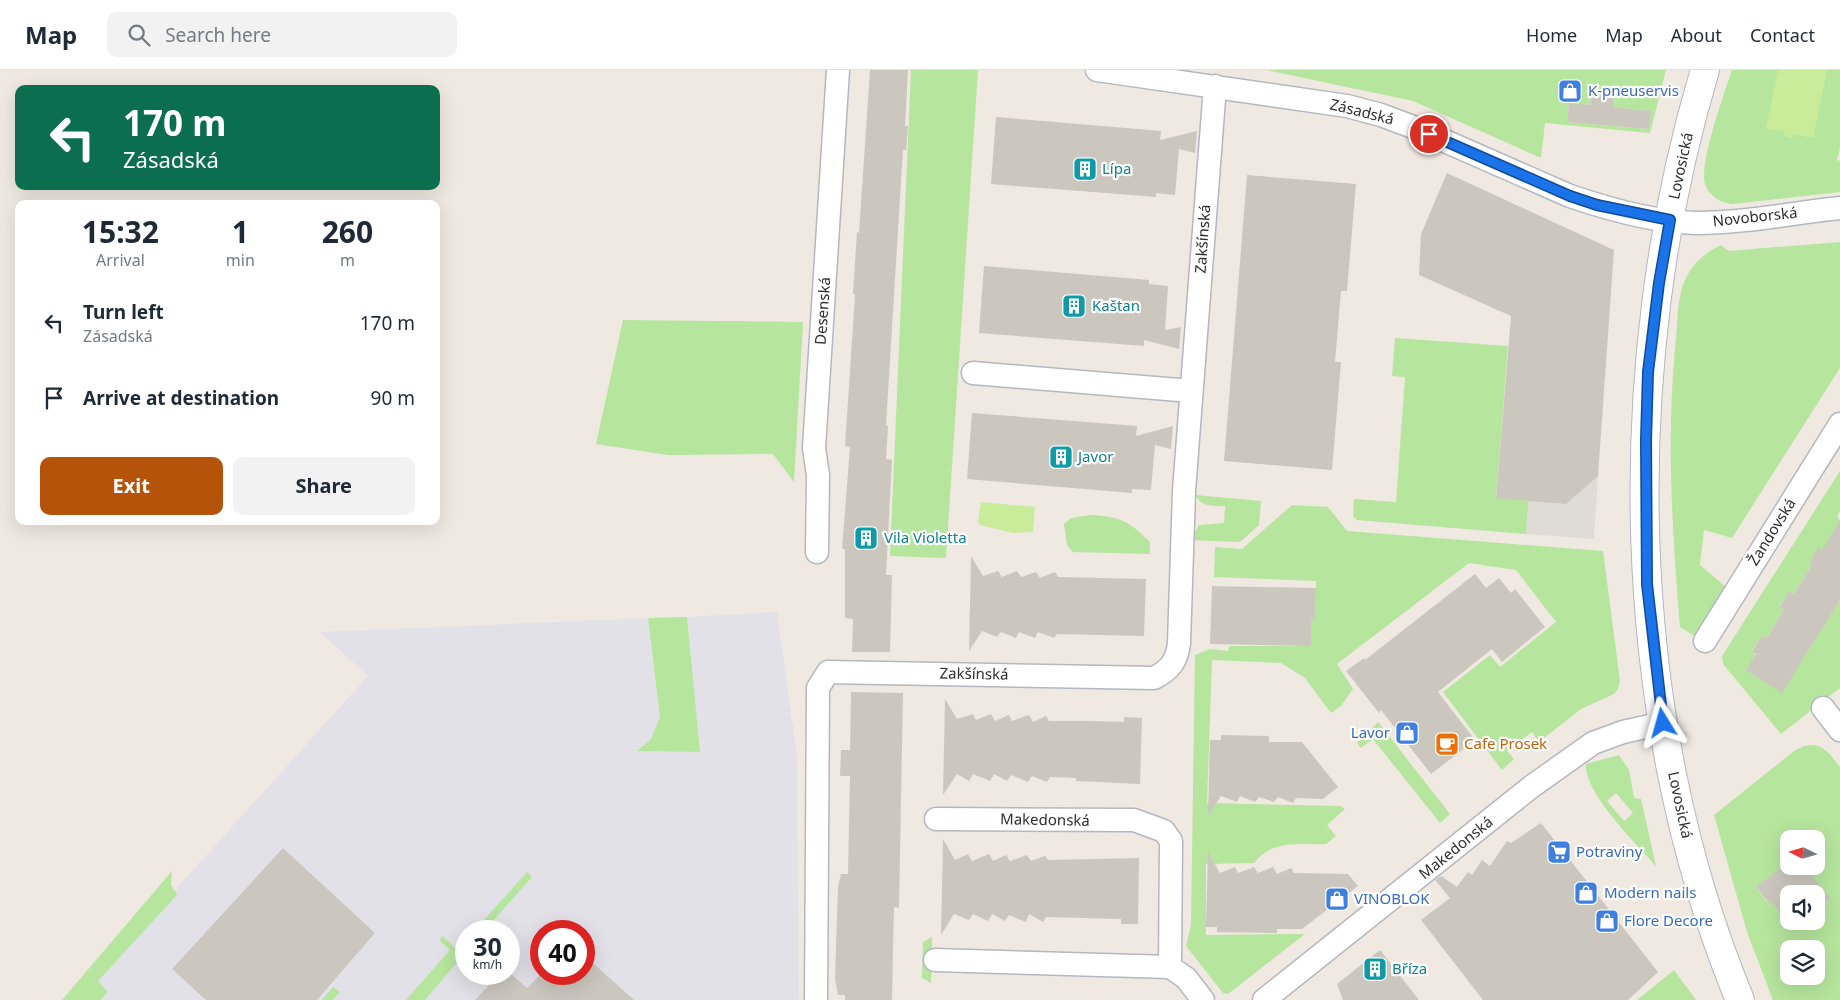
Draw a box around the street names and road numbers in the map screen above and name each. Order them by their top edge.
street label: Zásadská [1328,93,1396,129]
street label: Lovosická [1663,130,1697,201]
street label: Novoborská [1712,202,1798,230]
street label: Zakšínská [1190,204,1214,274]
street label: Desenská [810,276,834,346]
street label: Žandovská [1743,494,1800,569]
street label: Zakšínská [939,662,1009,684]
street label: Lovosická [1664,769,1698,840]
street label: Makedonská [1000,808,1090,830]
street label: Makedonská [1414,811,1497,883]

